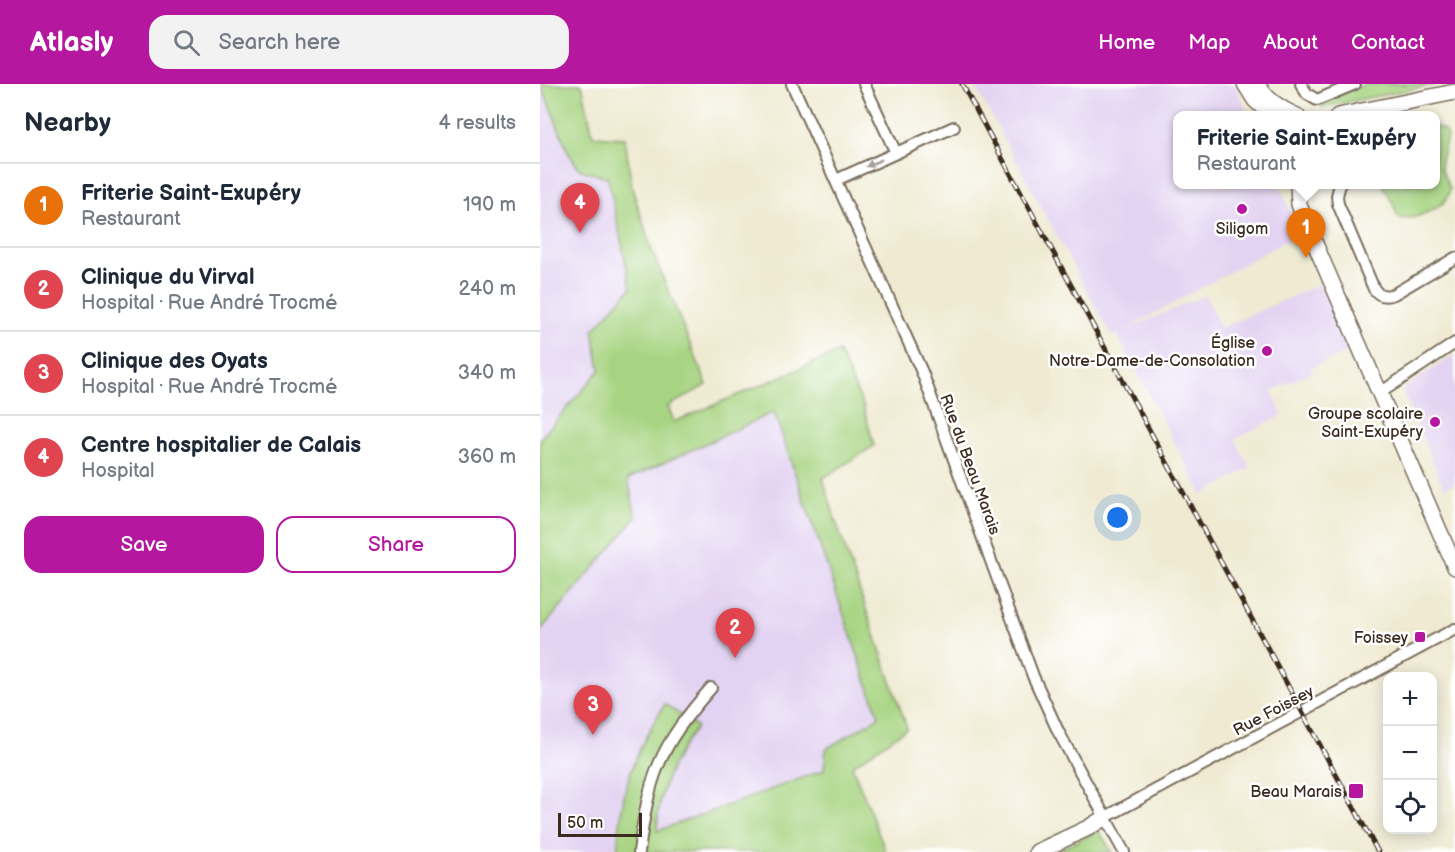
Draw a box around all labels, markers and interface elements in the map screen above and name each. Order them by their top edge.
search box [149,15,569,69]
text: Atlasly [30,26,113,59]
icon: search [170,26,203,59]
text: Search here [218,29,340,56]
text: Home [1098,30,1155,55]
text: Map [1188,30,1230,55]
text: About [1263,30,1318,55]
text: Contact [1351,30,1425,55]
text: Nearby [24,108,111,139]
text: 4 results [438,111,516,135]
popup [1173,111,1440,189]
text: Friterie Saint-Exupéry [1197,125,1416,152]
text: Restaurant [1197,152,1296,176]
one-way arrow [864,158,882,168]
text: Friterie Saint-Exupéry [81,180,301,207]
pin: 4 [560,184,600,233]
text: 1 [39,193,48,217]
text: 190 m [463,193,516,217]
marker: Siligom [1235,202,1249,216]
text: Restaurant [81,207,181,231]
pin: 1 [1286,208,1326,258]
place label: Siligom [1216,220,1268,239]
text: Clinique du Virval [81,264,254,291]
text: 2 [38,277,49,301]
text: 240 m [459,277,516,301]
text: Hospital · Rue André Trocmé [81,291,337,315]
place label: Église Notre-Dame-de-Consolation [1049,332,1255,371]
marker: Église Notre-Dame-de-Consolation [1260,344,1274,358]
text: Clinique des Oyats [81,348,268,375]
text: 3 [38,361,49,385]
text: 340 m [458,361,516,385]
text: Hospital · Rue André Trocmé [81,375,337,399]
street label: Rue du Beau Marais [935,392,1004,537]
place label: Groupe scolaire Saint-Exupéry [1308,405,1424,442]
marker: Groupe scolaire Saint-Exupéry [1428,415,1442,429]
text: Centre hospitalier de Calais [81,432,361,459]
text: 4 [38,445,49,469]
text: 360 m [458,445,516,469]
text: Hospital [81,459,154,483]
your location [1103,503,1132,532]
button: Save [24,516,264,573]
button: Share [276,516,516,573]
pin: 2 [716,608,754,658]
place label: Foissey [1354,629,1409,648]
marker: Foissey [1413,630,1427,644]
map controls [1383,672,1437,834]
button: + [1383,672,1437,726]
street label: Rue Foissey [1230,682,1318,740]
pin: 3 [574,686,612,735]
button: − [1383,726,1437,780]
button: locate [1383,780,1437,834]
marker: Beau Marais [1347,782,1365,800]
place label: Beau Marais [1250,783,1342,802]
scale bar [558,810,642,838]
text: 50 m [567,814,603,833]

